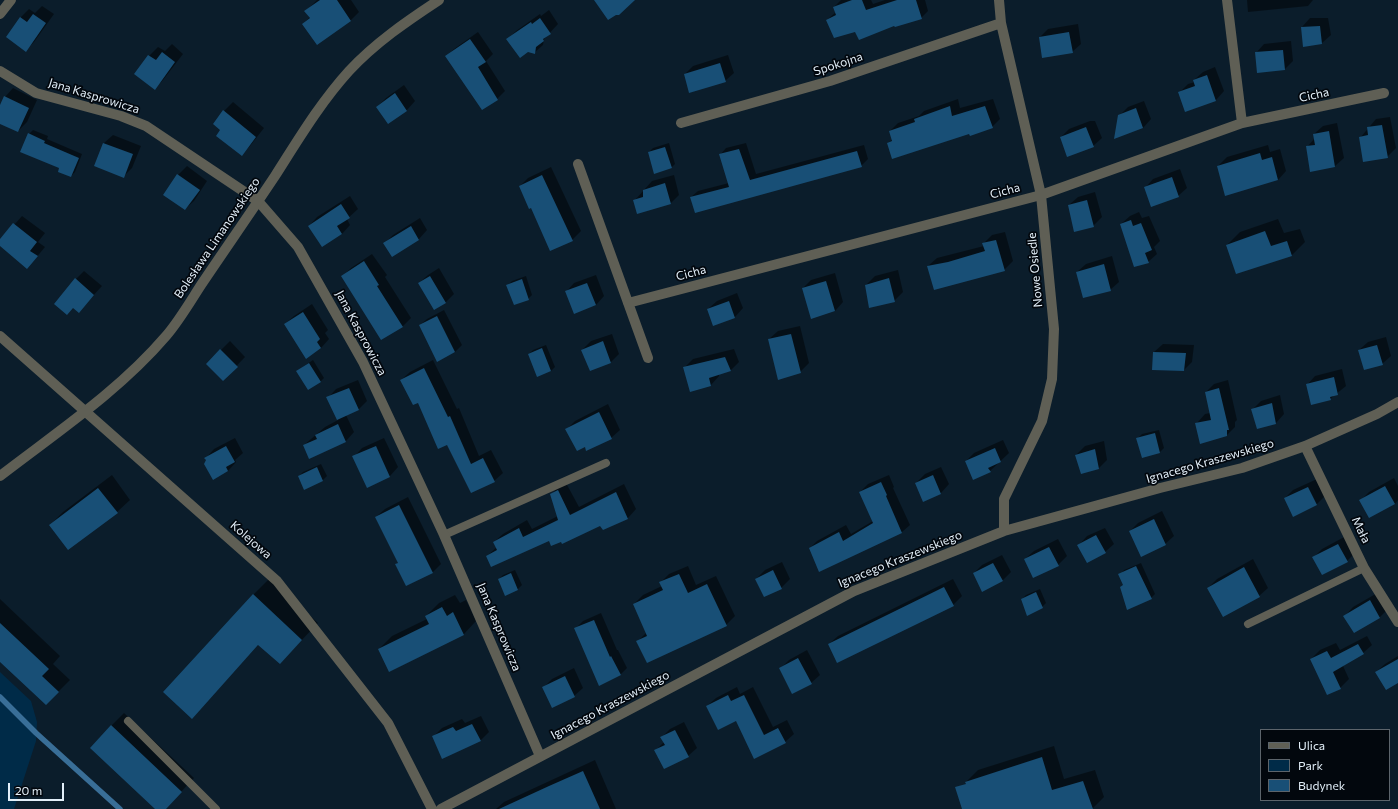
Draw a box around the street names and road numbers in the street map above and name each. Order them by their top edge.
street label: Spokojna [812,49,864,79]
street label: Jana Kasprowicza [47,75,141,117]
street label: Cicha [1298,85,1330,105]
street label: Bolesława Limanowskiego [171,175,263,301]
street label: Cicha [988,180,1022,202]
street label: Nowe Osiedle [1025,232,1045,308]
street label: Cicha [674,262,708,284]
street label: Jana Kasprowicza [332,288,390,378]
street label: Ignacego Kraszewskiego [1144,436,1276,486]
street label: Mała [1348,514,1374,546]
street label: Kolejowa [227,518,275,562]
street label: Ignacego Kraszewskiego [836,528,964,590]
street label: Jana Kasprowicza [474,581,524,673]
street label: Ignacego Kraszewskiego [548,668,672,742]

